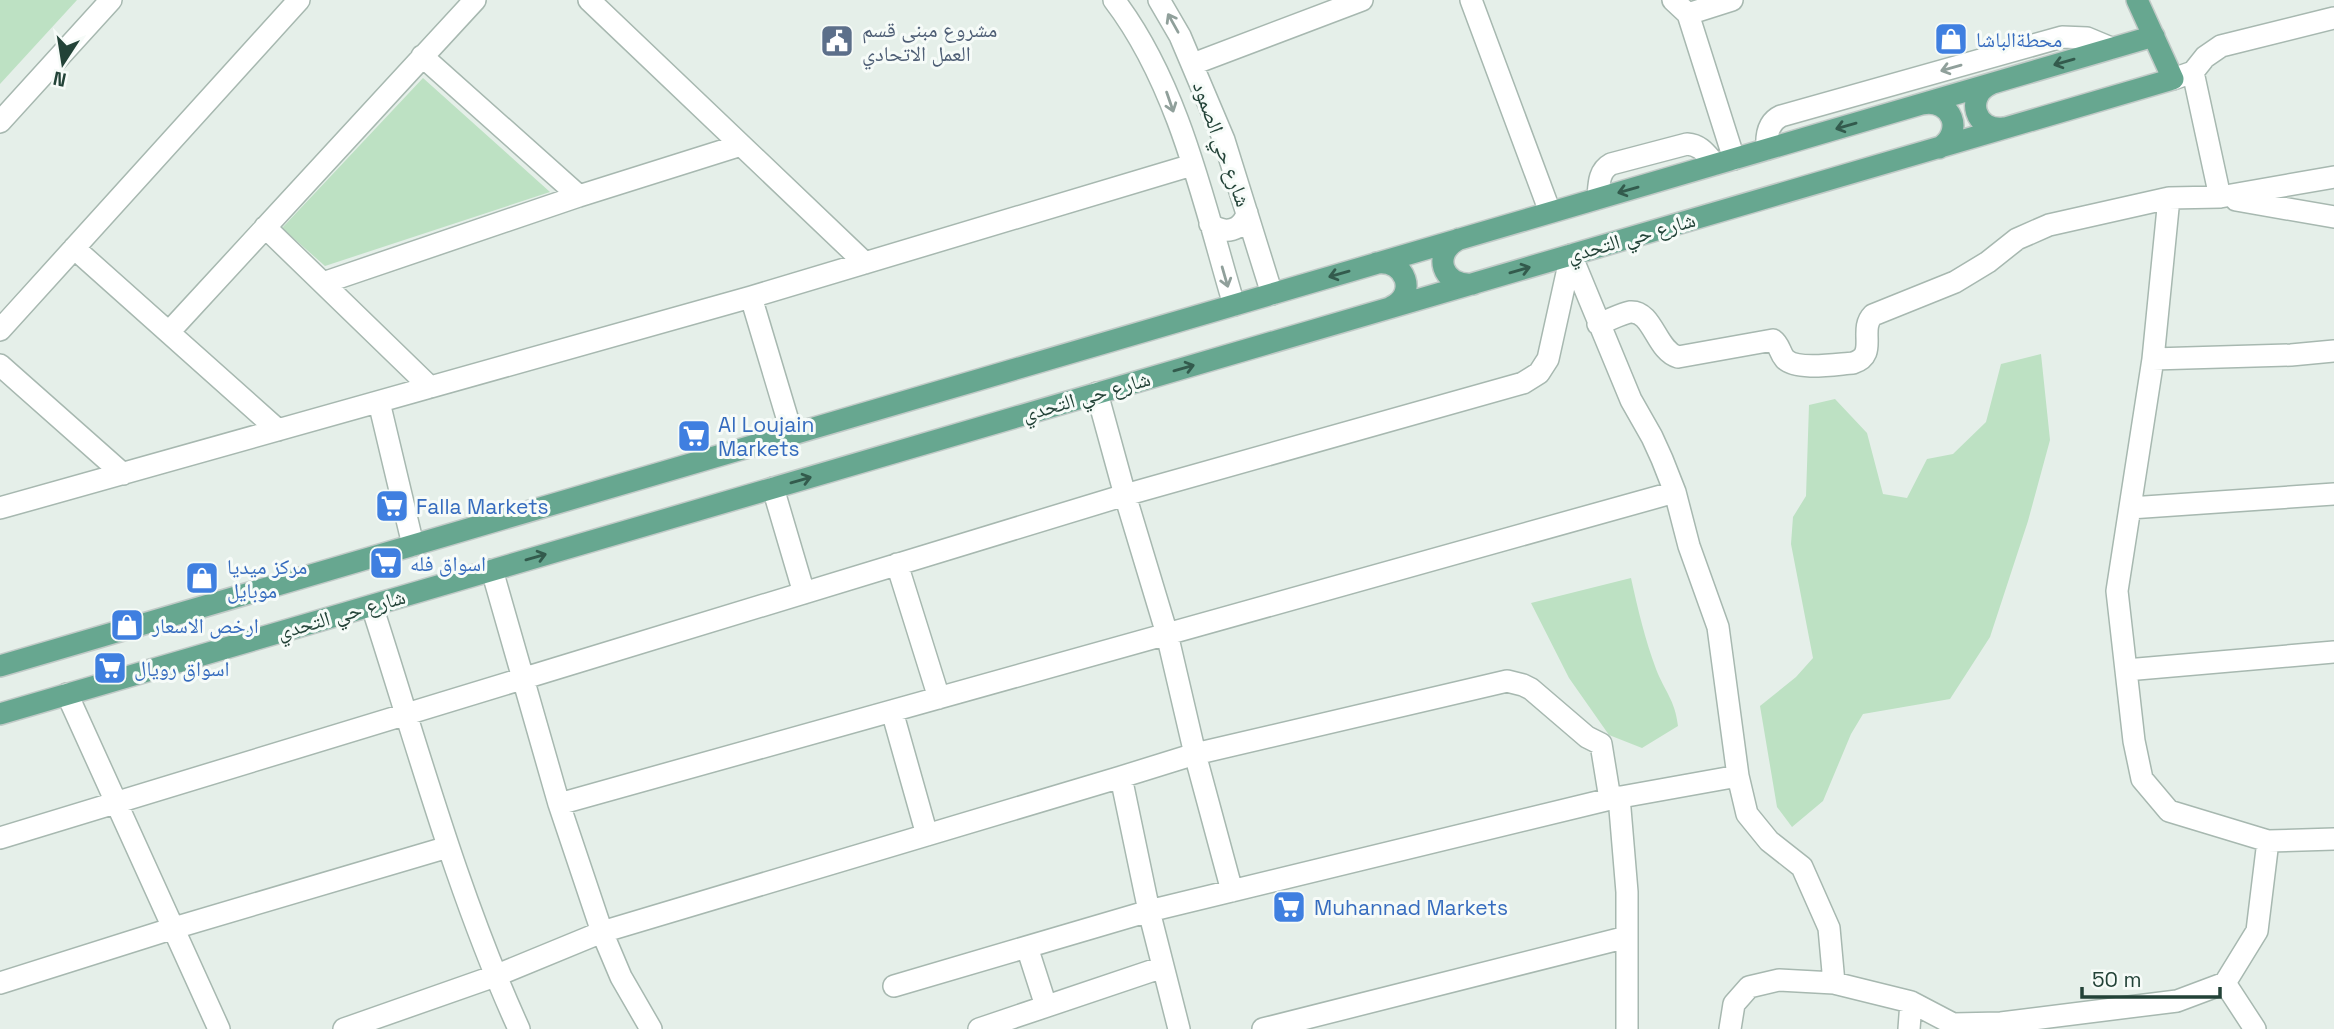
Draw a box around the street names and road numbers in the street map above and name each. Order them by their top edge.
street label: شارع حي الصمود [1184,78,1257,212]
street label: شارع حي التحدي [1564,206,1699,271]
street label: شارع حي التحدي [1019,365,1154,430]
street label: شارع حي التحدي [274,583,409,648]

